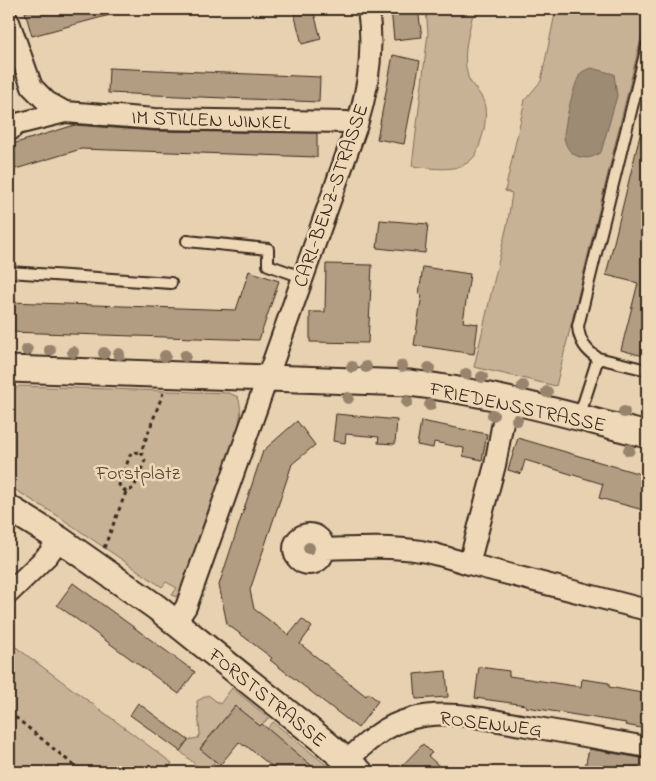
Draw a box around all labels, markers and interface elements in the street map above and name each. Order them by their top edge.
street label: CARL-BENZ-STRASSE [287,100,377,292]
street label: IM STILLEN WINKEL [131,104,292,139]
street label: FRIEDENSSTRASSE [426,375,608,441]
park label: Forstplatz [95,460,181,489]
street label: FORSTSTRASSE [201,642,332,756]
street label: ROSENWEG [438,705,544,746]

